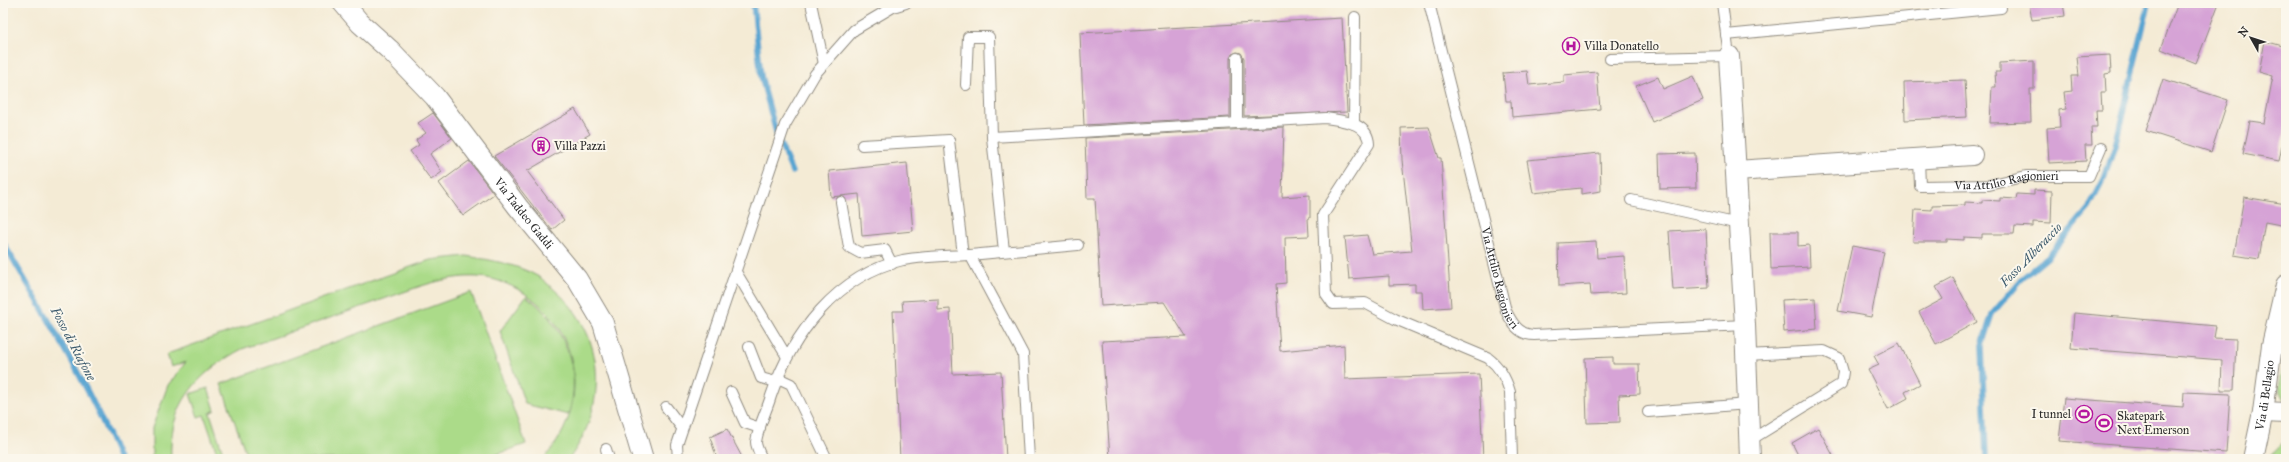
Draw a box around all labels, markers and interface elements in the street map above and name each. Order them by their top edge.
north arrow [2231,18,2271,58]
text: N [2236,24,2252,40]
hospital icon: Villa Donatello [1561,36,1581,56]
place label: Villa Donatello [1583,39,1659,53]
building icon: Villa Pazzi [531,136,551,156]
place label: Villa Pazzi [553,139,607,153]
street label: Via Attilio Ragionieri [1953,169,2059,193]
street label: Via Taddeo Gaddi [491,174,557,252]
water label: Fosso Alberaccio [1996,220,2066,291]
street label: Via Attilio Ragionieri [1478,225,1522,332]
water label: Fosso di Riafone [46,304,100,385]
street label: Via di Bellagio [2252,359,2277,432]
sports icon: I tunnel [2074,404,2094,424]
place label: I tunnel [2031,407,2072,421]
place label: Skatepark Next Emerson [2117,409,2190,437]
sports icon: Skatepark Next Emerson [2094,413,2114,433]

